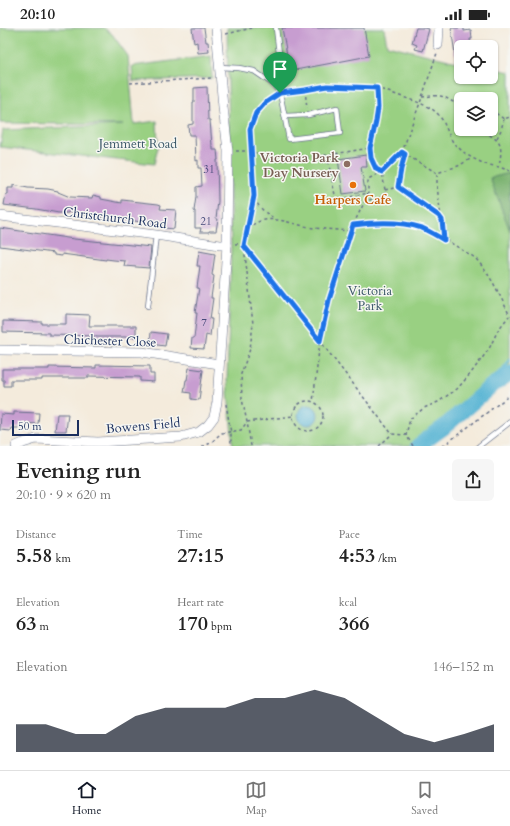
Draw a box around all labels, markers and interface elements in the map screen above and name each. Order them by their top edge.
text: 20:10 [20,4,55,24]
map controls [454,40,498,136]
button: locate [454,40,498,84]
pin [263,52,297,93]
icon: arrive [269,58,291,80]
button: layers [454,92,498,136]
park label: Jemmett Road [97,135,177,153]
place label: Victoria Park Day Nursery [260,149,340,182]
marker: Victoria Park Day Nursery [342,159,352,169]
house number: 31 [203,162,215,177]
marker: Harpers Cafe [348,180,358,190]
place label: Harpers Cafe [315,191,392,209]
street label: Christchurch Road [62,203,168,233]
house number: 21 [200,214,212,229]
park label: Victoria Park [348,282,393,315]
house number: 7 [201,315,207,330]
street label: Chichester Close [63,330,157,352]
street label: Bowens Field [105,414,181,438]
scale bar [12,418,79,437]
text: 50 m [18,419,42,434]
text: Evening run [16,456,141,486]
button: share [452,459,494,501]
text: 20:10 · 9 × 620 m [16,486,111,504]
text: Distance [16,527,56,542]
text: Time [177,527,203,542]
text: Pace [339,527,360,542]
text: 5.58 [16,542,53,569]
text: 27:15 [177,542,224,569]
text: 4:53 [339,542,375,569]
text: km [53,551,71,566]
text: /km [375,551,397,566]
text: Elevation [16,595,60,610]
text: Heart rate [177,595,224,610]
text: kcal [339,595,357,610]
text: 63 [16,610,37,637]
text: 170 [177,610,208,637]
text: 366 [339,610,369,637]
text: m [37,619,49,634]
text: bpm [208,619,232,634]
text: Elevation [16,658,68,676]
text: 146–152 m [432,658,494,676]
tab: Home [72,779,101,818]
tab: Map [245,779,267,818]
tab: Saved [411,779,438,818]

